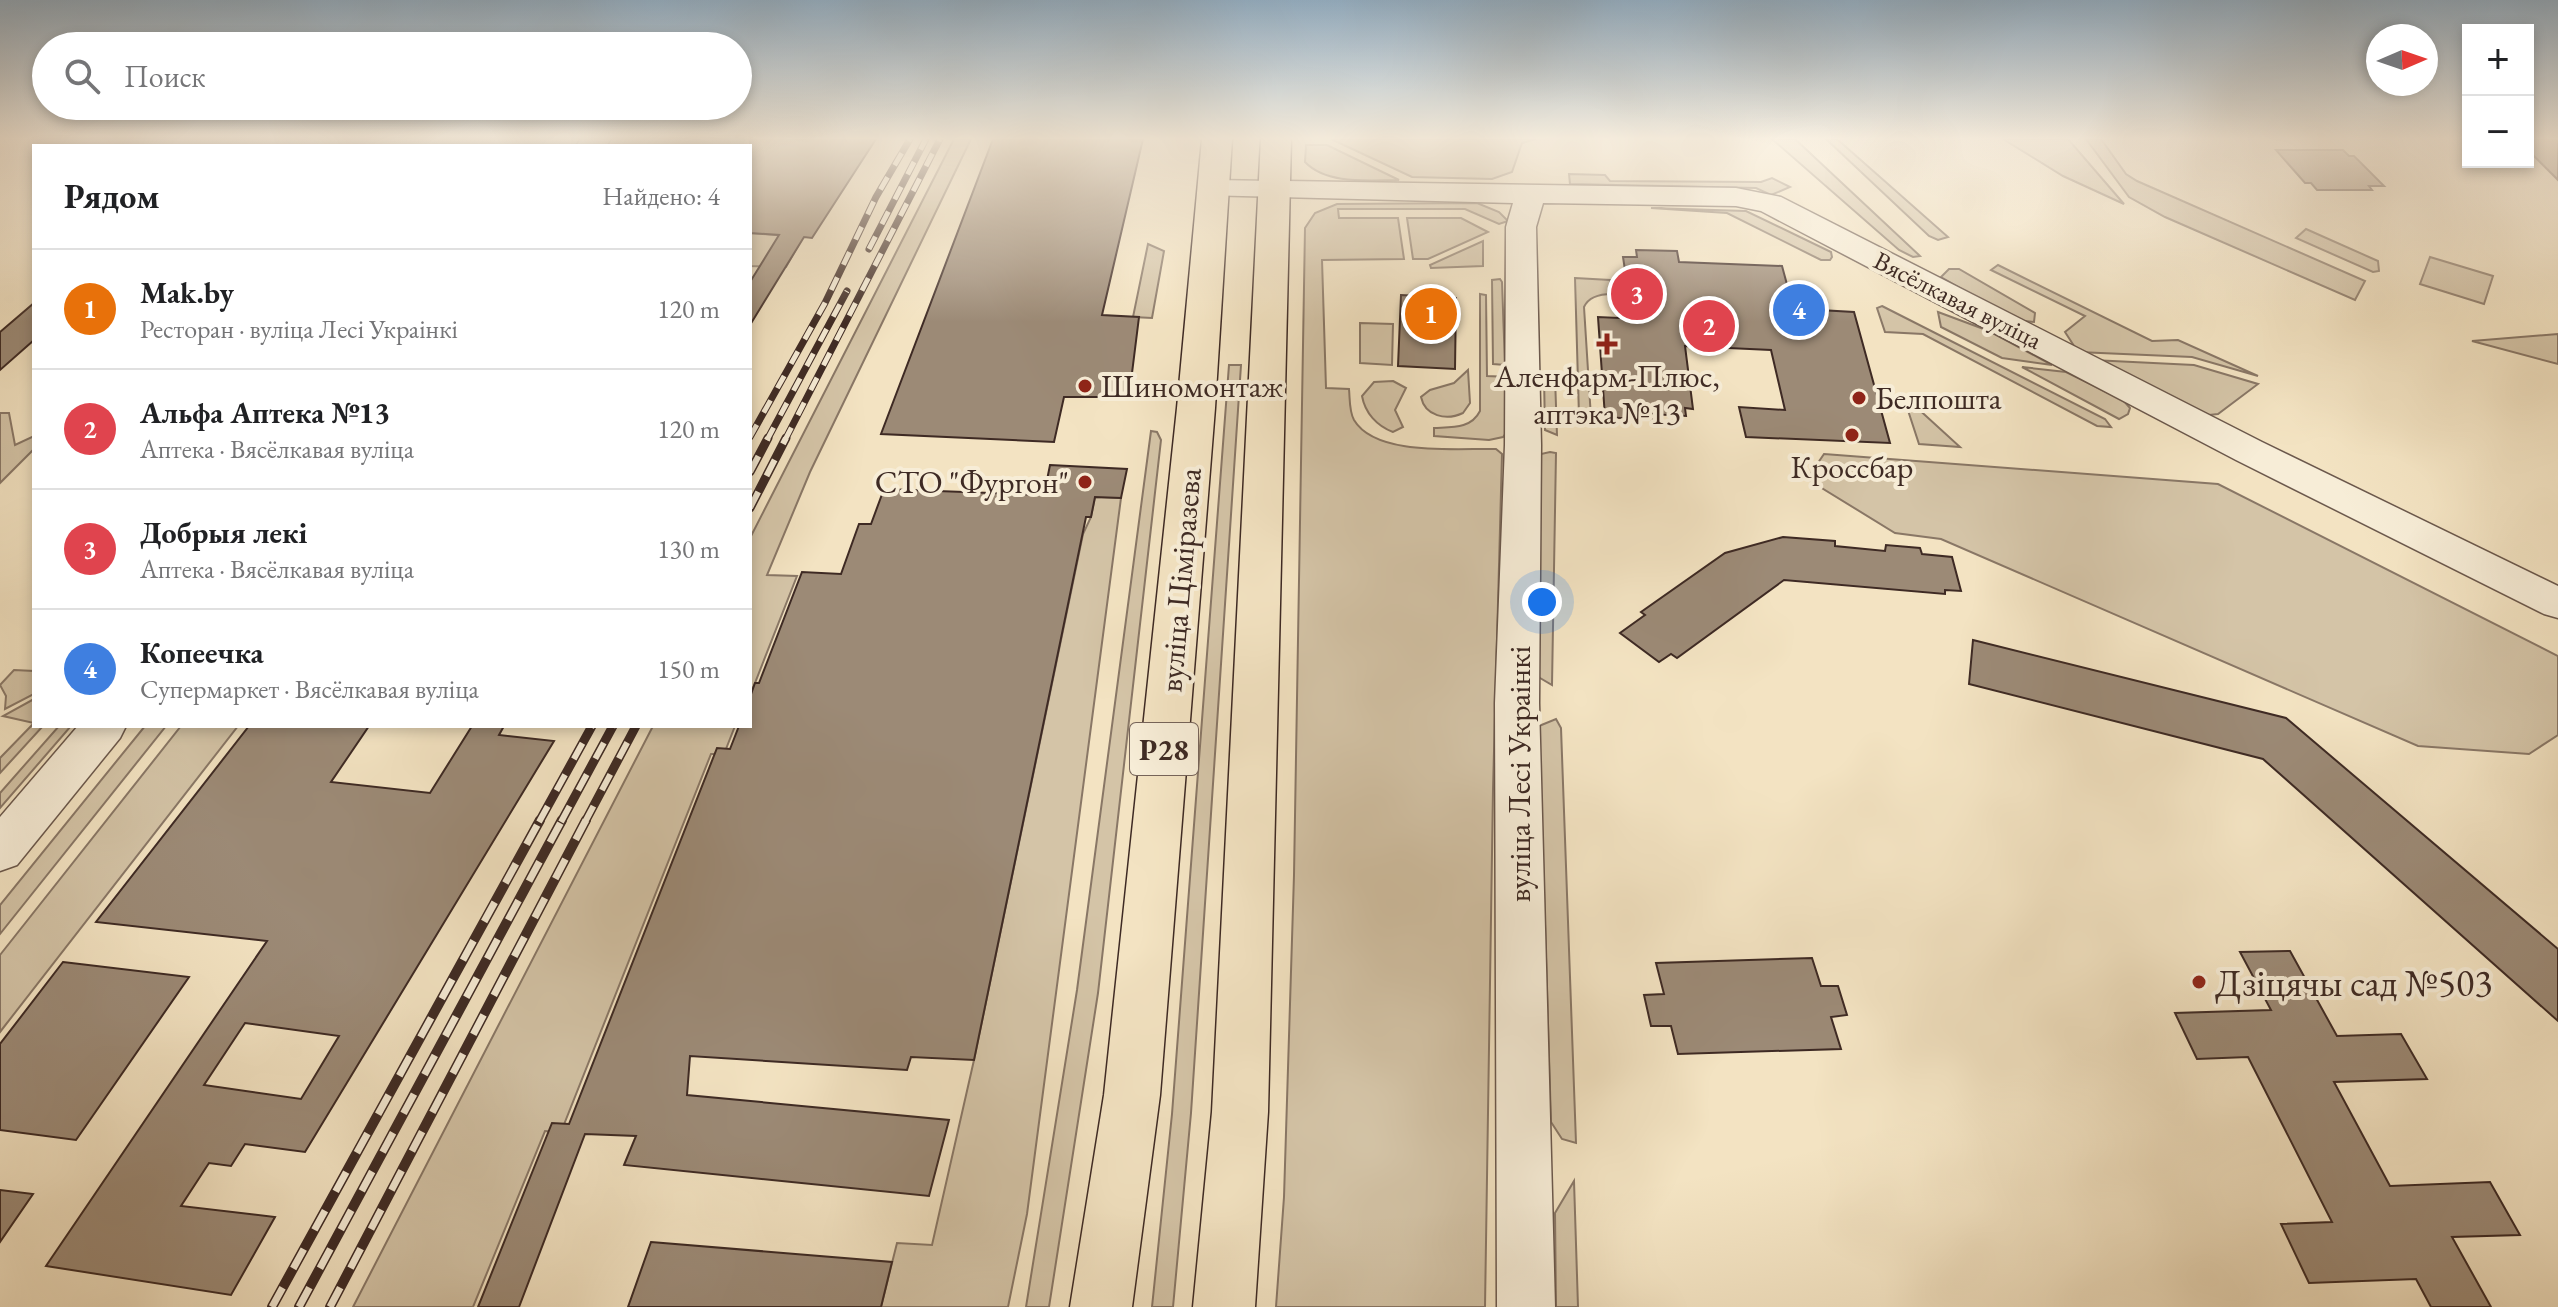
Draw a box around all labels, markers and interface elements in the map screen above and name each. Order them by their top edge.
north arrow [2366,24,2438,96]
map controls [2462,24,2534,168]
button: + [2462,24,2534,96]
search box [32,32,752,120]
icon: search [60,54,104,98]
text: Поиск [124,57,206,96]
button: − [2462,96,2534,168]
text: Рядом [64,174,159,218]
text: Найдено: 4 [602,179,720,213]
street label: Вясёлкавая вуліца [1868,243,2048,357]
pin: 3 [1611,264,1663,324]
text: Mak.by [140,273,234,312]
pin: 4 [1773,280,1825,340]
pin: 1 [1405,284,1457,344]
text: 1 [83,292,97,326]
text: 120 m [657,292,720,326]
pin: 2 [1683,296,1735,356]
text: Ресторан · вуліца Лесі Украінкі [140,312,458,346]
marker: Аленфарм-Плюс, аптэка №13 [1598,335,1616,353]
place label: Аленфарм-Плюс, аптэка №13 [1493,355,1720,434]
place label: Шиномонтаж [1101,365,1284,407]
marker: Шиномонтаж [1076,377,1094,395]
place label: Белпошта [1875,377,2002,419]
marker: Белпошта [1850,389,1868,407]
text: Альфа Аптека №13 [140,393,390,432]
text: 2 [83,412,97,446]
text: 120 m [657,412,720,446]
marker: Кроссбар [1843,426,1861,444]
text: Аптека · Вясёлкавая вуліца [140,432,414,466]
place label: Кроссбар [1791,446,1913,488]
place label: СТО "Фургон" [875,461,1069,503]
street label: вуліца Ціміразева [1149,466,1211,694]
marker: СТО "Фургон" [1076,473,1094,491]
text: Добрыя лекі [140,513,307,552]
text: 3 [83,532,97,566]
text: 130 m [657,532,720,566]
text: Аптека · Вясёлкавая вуліца [140,552,414,586]
your location [1522,582,1562,622]
text: Копеечка [140,633,264,672]
street label: вуліца Лесі Украінкі [1498,646,1540,902]
text: 4 [83,652,97,686]
text: 150 m [657,652,720,686]
text: Супермаркет · Вясёлкавая вуліца [140,672,479,706]
road number: Р28 [1130,723,1198,775]
place label: Дзіцячы сад №503 [2215,958,2493,1007]
marker: Дзіцячы сад №503 [2190,973,2208,991]

